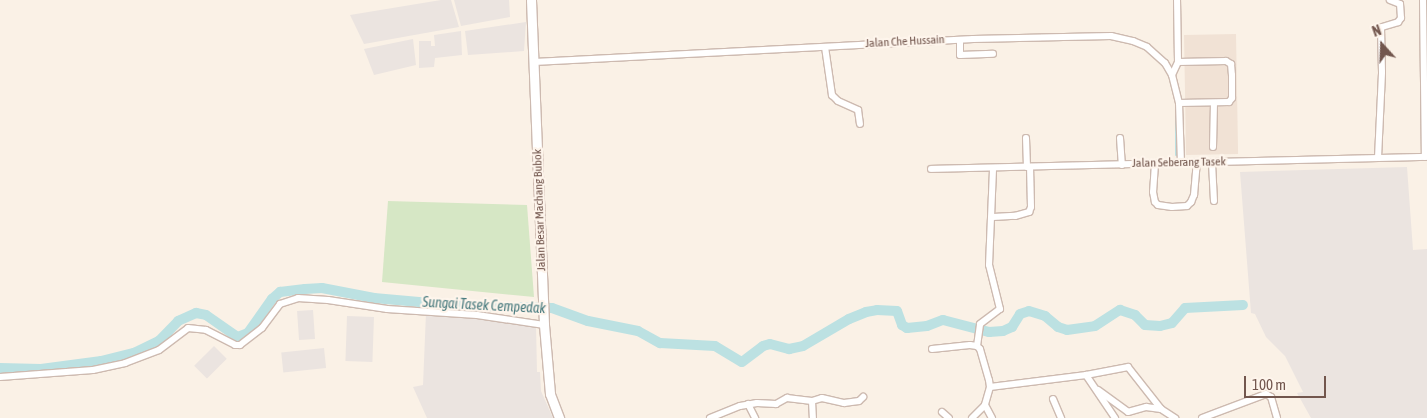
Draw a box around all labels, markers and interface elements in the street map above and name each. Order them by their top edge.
north arrow [1357,20,1407,70]
text: N [1370,22,1383,40]
street label: Jalan Che Hussain [865,33,945,51]
street label: Jalan Besar Machang Bubok [531,149,549,271]
street label: Jalan Seberang Tasek [1132,155,1226,171]
water label: Sungai Tasek Cempedak [422,293,546,317]
scale bar [1247,366,1330,398]
text: 100 m [1252,376,1286,393]

